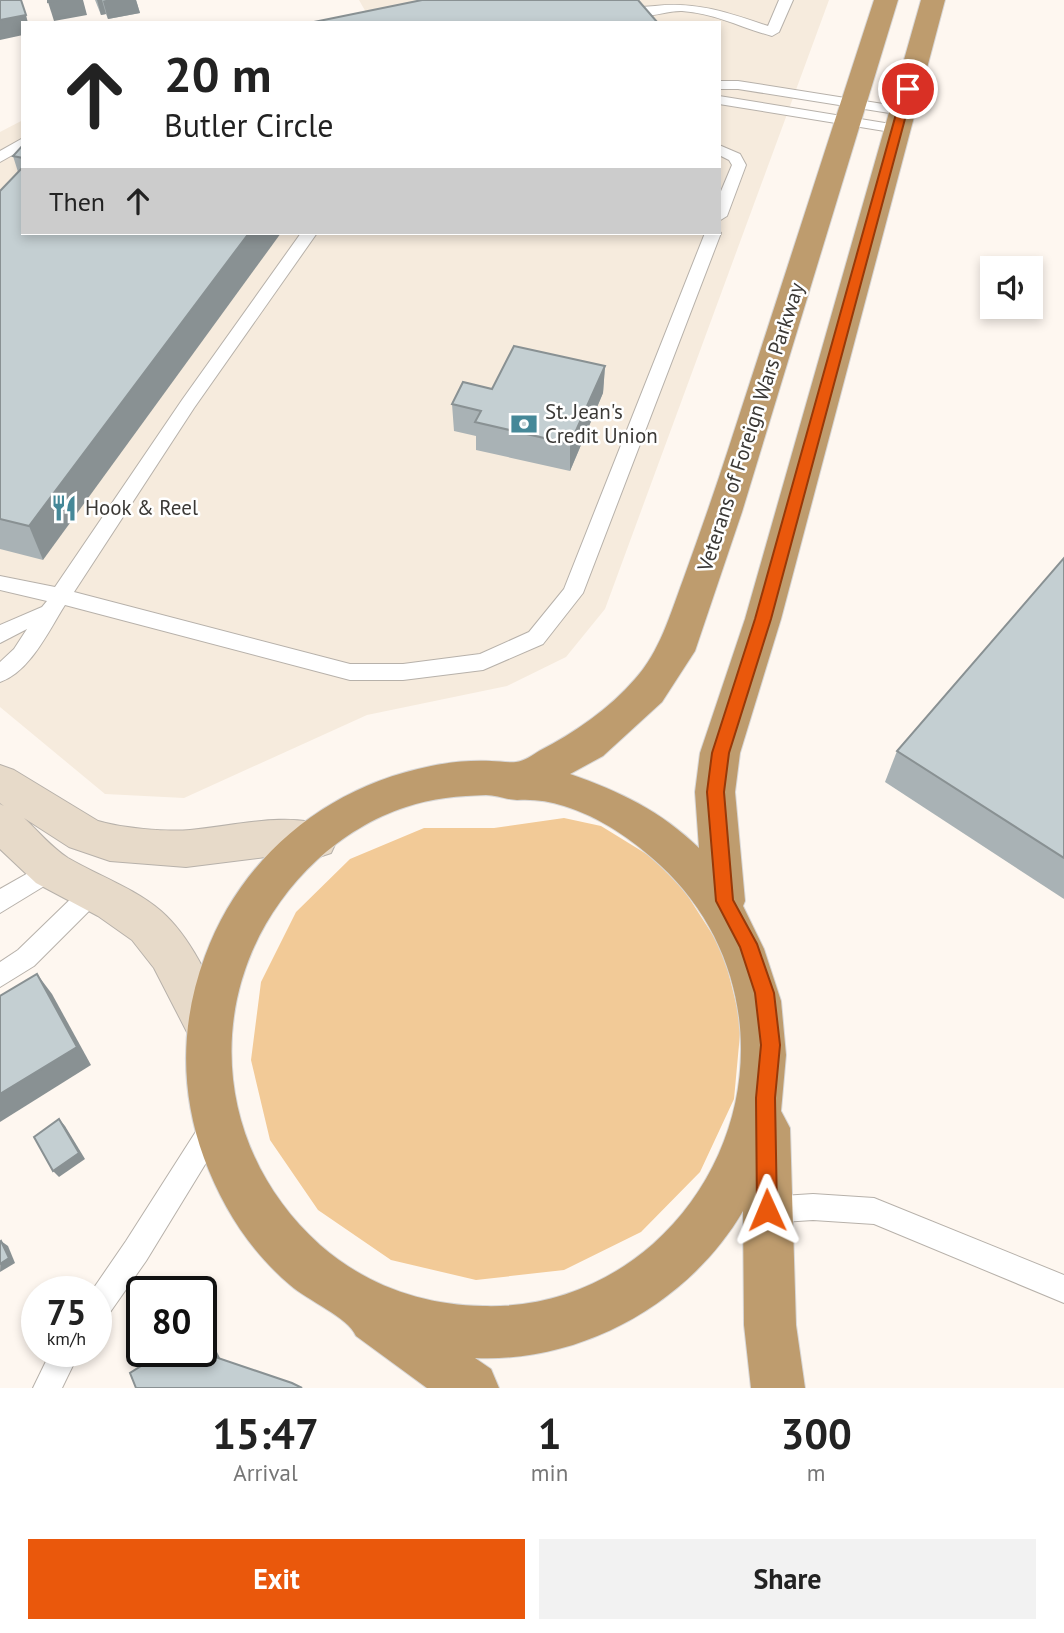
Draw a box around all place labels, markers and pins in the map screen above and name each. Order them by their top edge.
pin [878,59,938,119]
place label: St. Jean's Credit Union [545,398,658,449]
bank icon: St. Jean's Credit Union [509,409,539,439]
restaurant icon: Hook & Reel [49,493,79,523]
place label: Hook & Reel [85,494,198,521]

